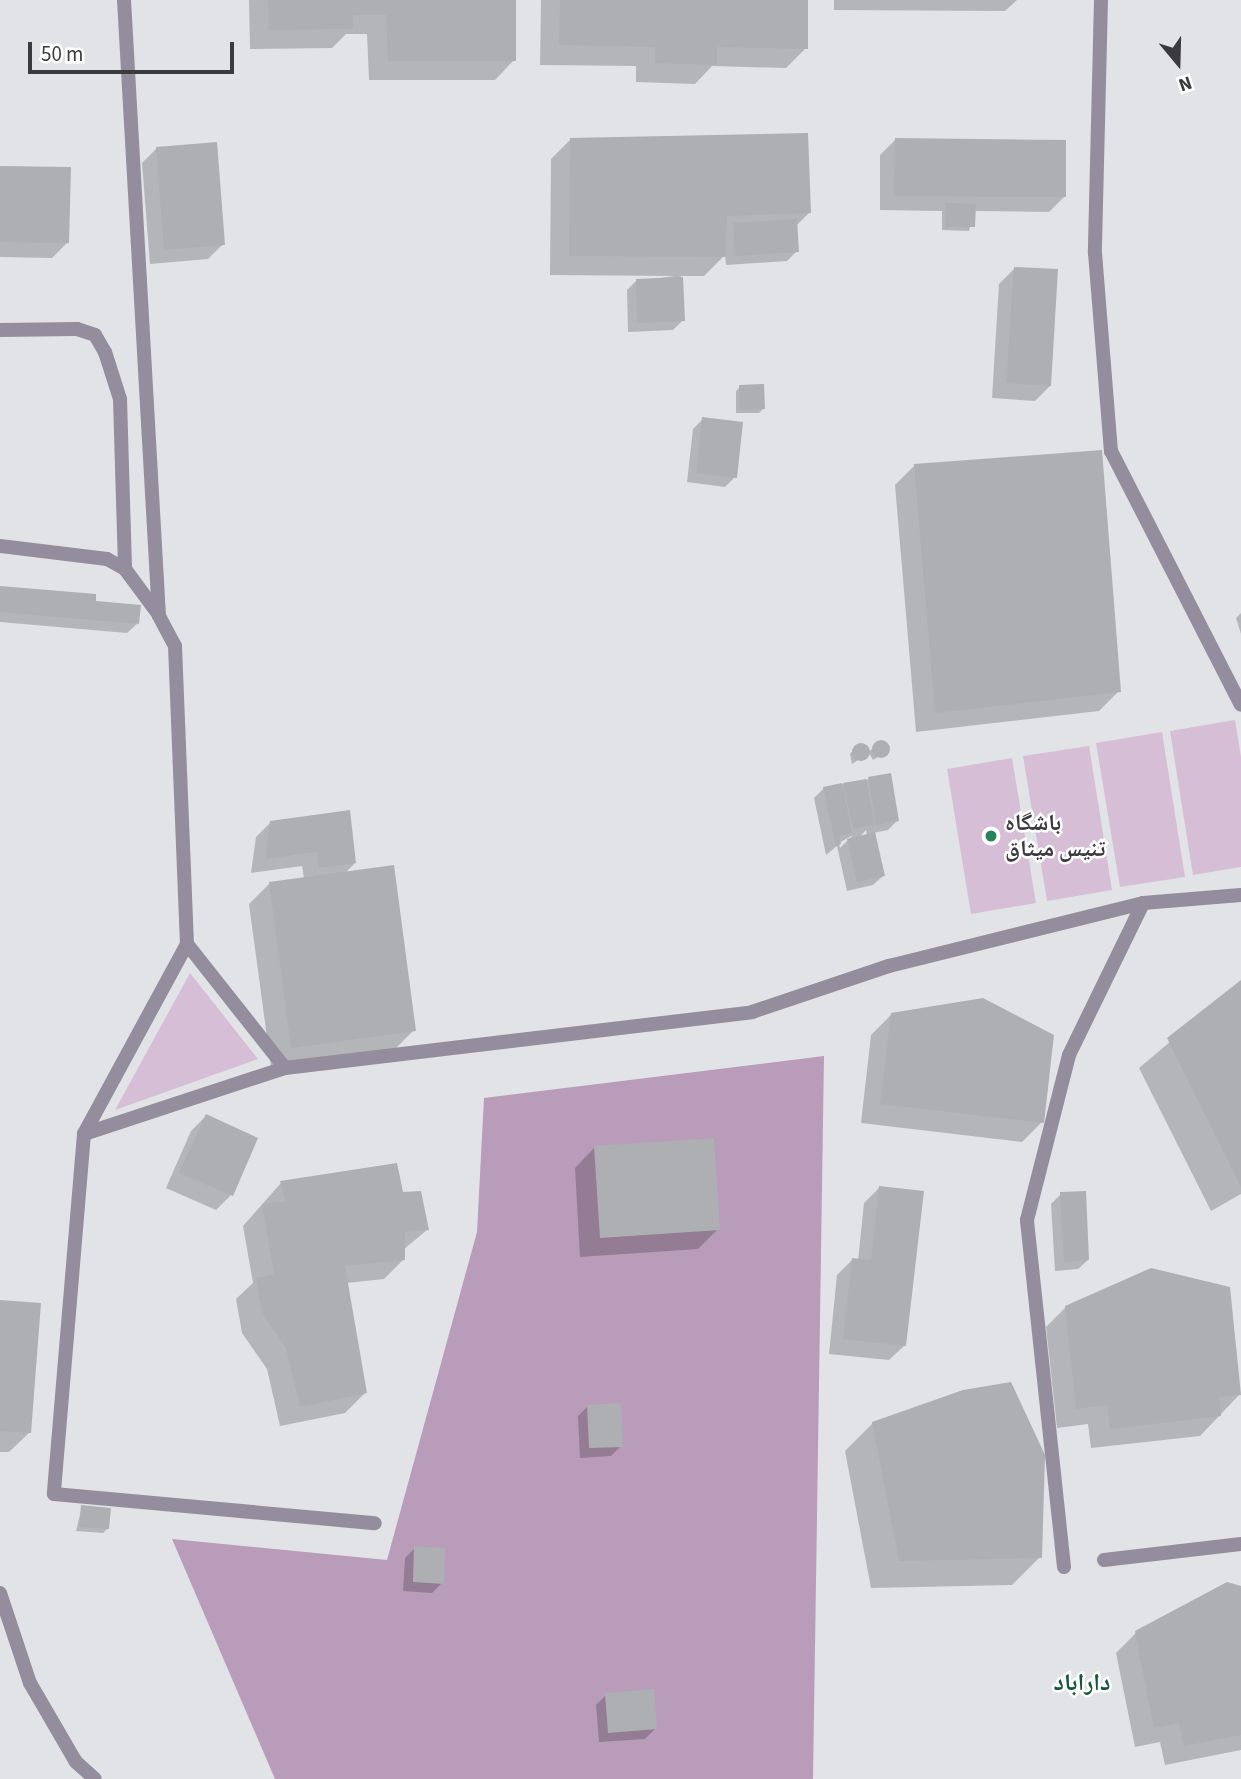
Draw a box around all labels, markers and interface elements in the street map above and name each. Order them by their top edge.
scale bar [32,28,238,72]
north arrow [1143,28,1213,98]
text: 50 m [41,39,83,69]
text: N [1175,69,1195,98]
place label: باشگاه تنيس ميثاق [1005,809,1105,863]
marker: باشگاه تنيس ميثاق [983,828,999,844]
district label: داراباد [1053,1669,1111,1697]

